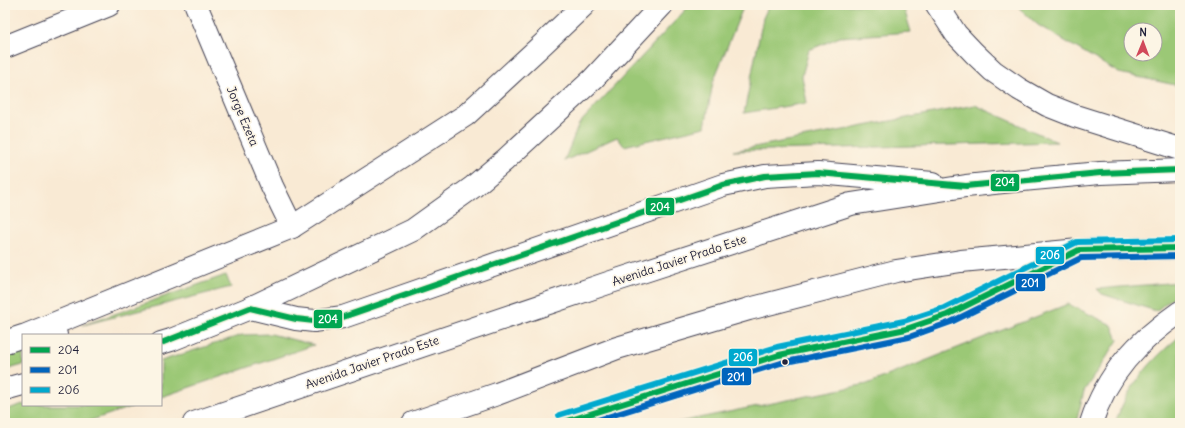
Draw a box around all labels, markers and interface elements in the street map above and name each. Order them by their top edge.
north arrow [1123,22,1163,62]
text: N [1139,25,1147,39]
street label: Jorge Ezeta [224,84,262,148]
line badge: 204 [990,173,1020,192]
text: 204 [995,175,1015,189]
line badge: 204 [645,197,675,216]
text: 204 [650,200,670,214]
street label: Avenida Javier Prado Este [610,231,748,289]
line badge: 206 [1035,246,1065,265]
text: 206 [1040,248,1060,262]
line badge: 201 [1015,273,1046,292]
text: 201 [1021,276,1039,290]
line badge: 204 [313,309,343,329]
text: 204 [318,312,338,326]
street label: Avenida Javier Prado Este [303,332,441,392]
legend [22,334,162,406]
text: 204 [58,342,79,357]
line badge: 206 [728,348,758,367]
text: 206 [733,350,753,364]
unlabelled marker [780,357,790,367]
text: 201 [58,362,77,377]
line badge: 201 [721,367,752,386]
text: 201 [727,370,745,384]
text: 206 [58,382,79,397]

